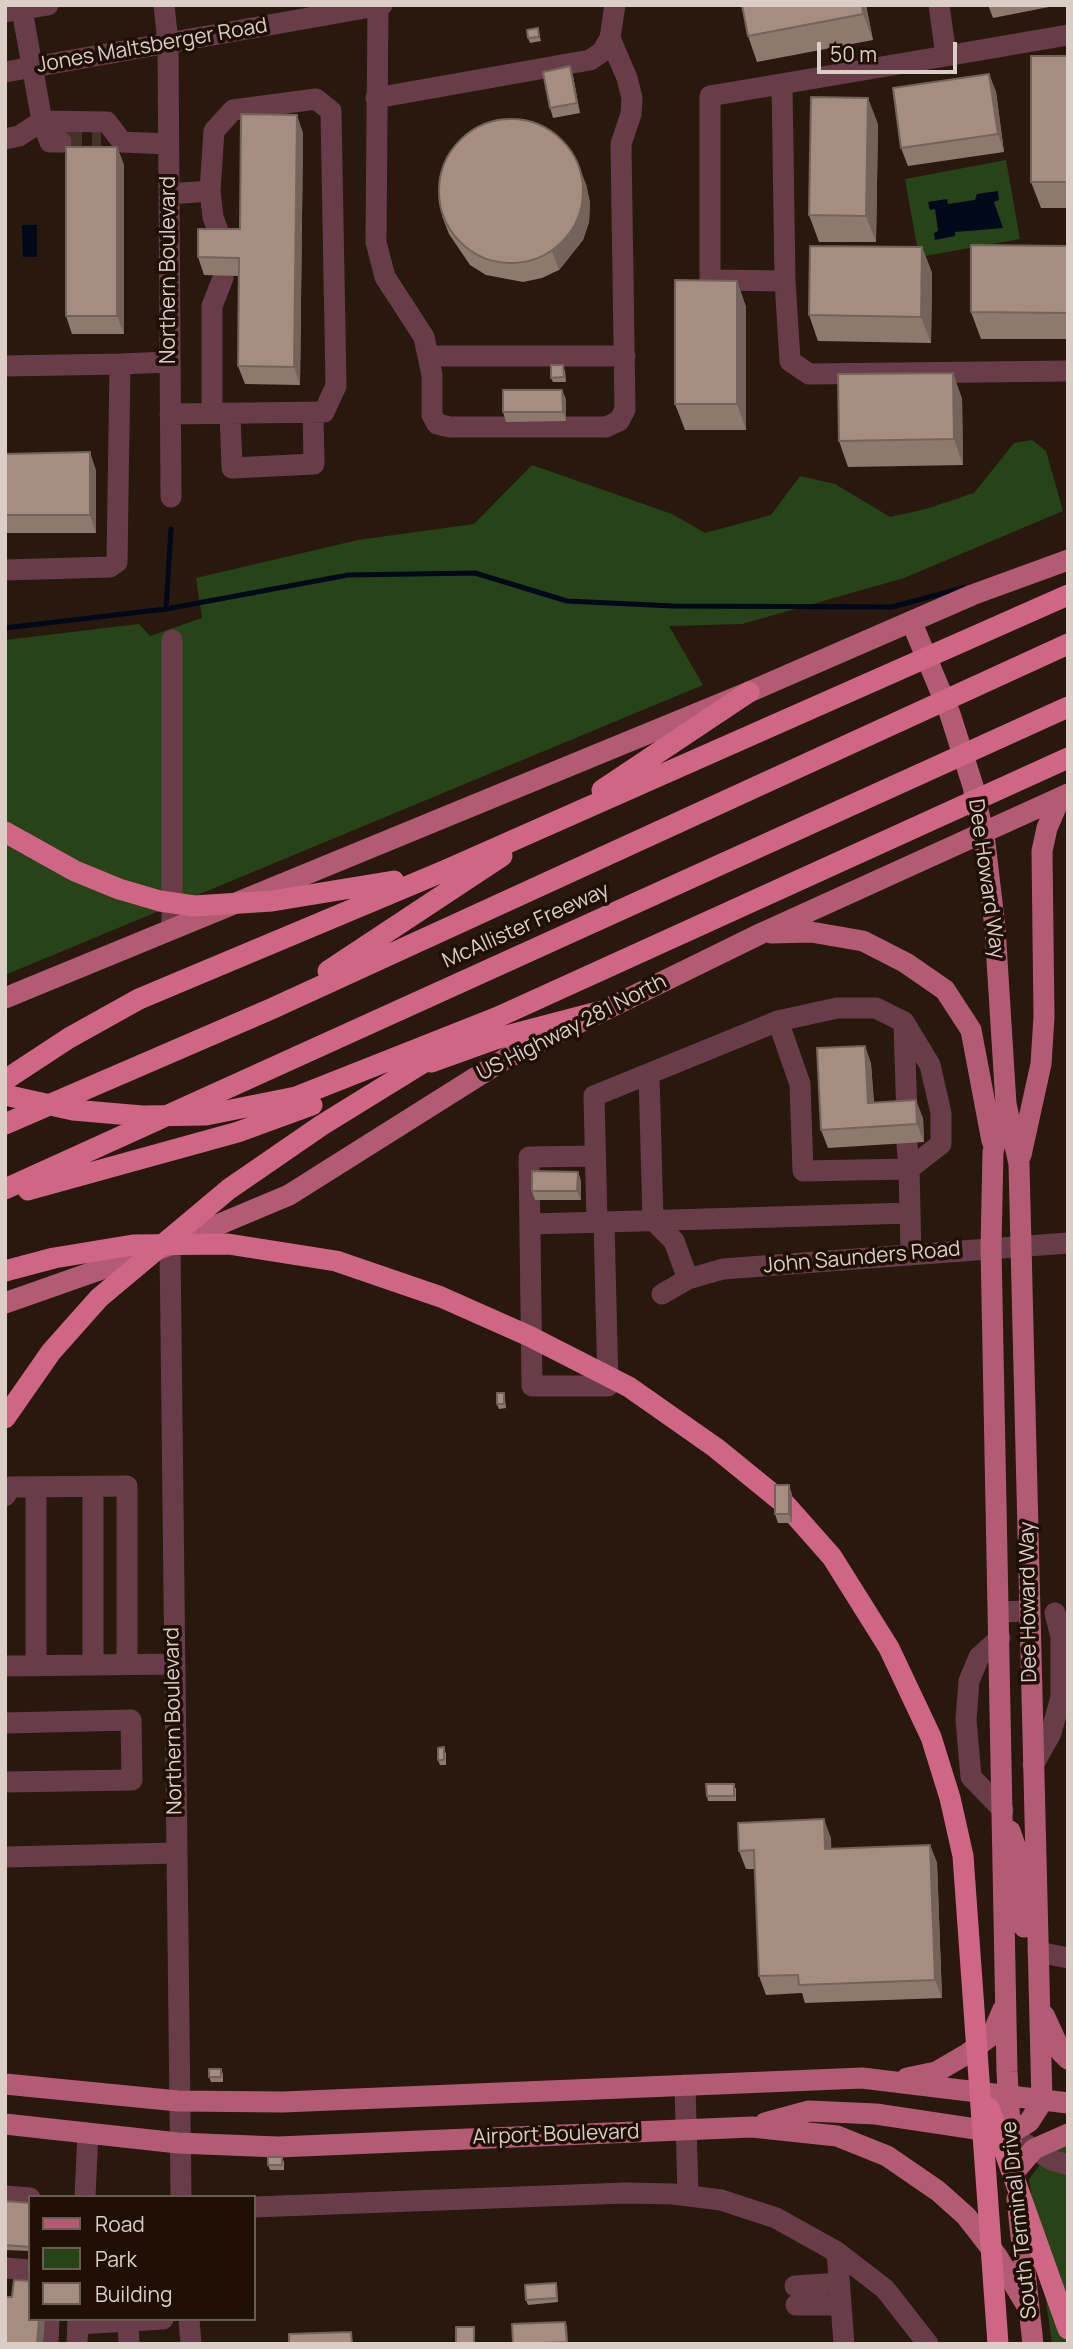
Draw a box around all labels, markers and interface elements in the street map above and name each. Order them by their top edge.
street label: Jones Maltsberger Road [35,13,269,79]
scale bar [821,28,961,72]
text: 50 m [830,40,877,68]
street label: Northern Boulevard [156,176,182,364]
street label: Dee Howard Way [962,797,1010,961]
street label: McAllister Freeway [439,878,613,974]
street label: US Highway 281 North [473,969,671,1087]
street label: John Saunders Road [762,1237,962,1279]
street label: Dee Howard Way [1015,1521,1043,1683]
street label: Northern Boulevard [160,1627,188,1815]
street label: Airport Boulevard [472,2119,640,2151]
street label: South Terminal Drive [997,2120,1043,2320]
legend [28,2195,256,2321]
text: Road [95,2210,145,2238]
text: Park [95,2245,137,2273]
text: Building [95,2280,172,2308]

